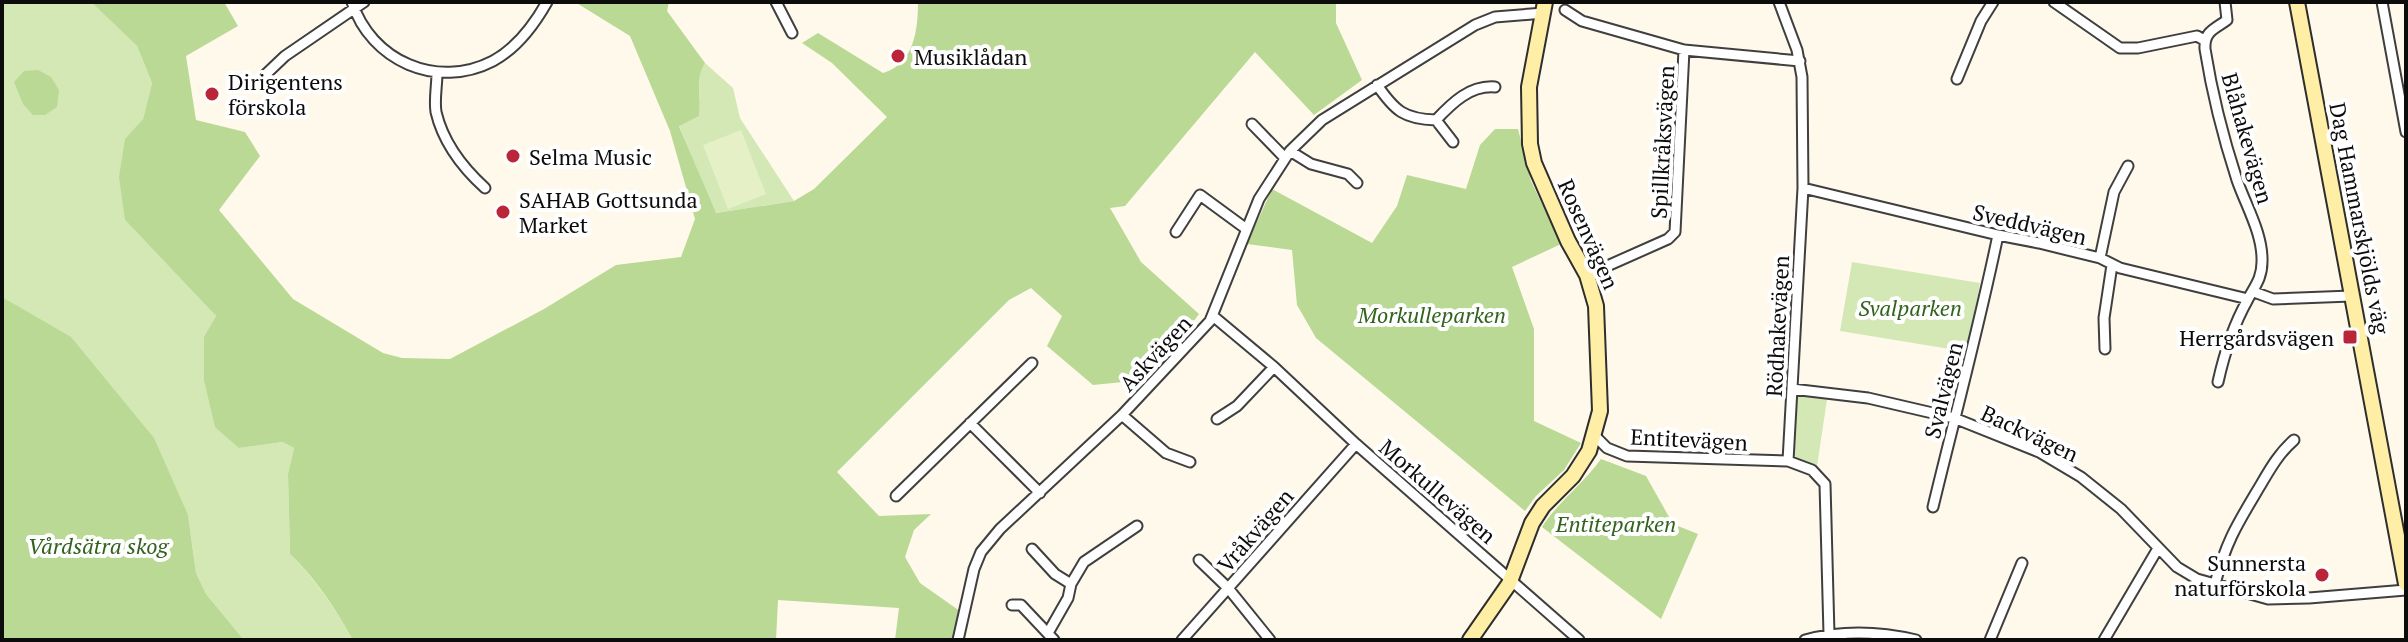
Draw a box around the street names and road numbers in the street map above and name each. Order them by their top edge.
street label: Spillkråksvägen [1643,64,1681,220]
street label: Blåhakevägen [2215,69,2281,207]
street label: Dag Hammarskjölds väg [2323,100,2397,337]
street label: Rosenvägen [1552,174,1626,294]
street label: Sveddvägen [1970,197,2090,251]
street label: Rödhakevägen [1759,254,1795,398]
street label: Askvägen [1112,309,1198,397]
street label: Svalvägen [1917,339,1969,441]
street label: Backvägen [1977,398,2083,468]
street label: Entitevägen [1630,421,1748,457]
street label: Morkullevägen [1374,432,1502,550]
street label: Vråkvägen [1211,482,1299,578]

